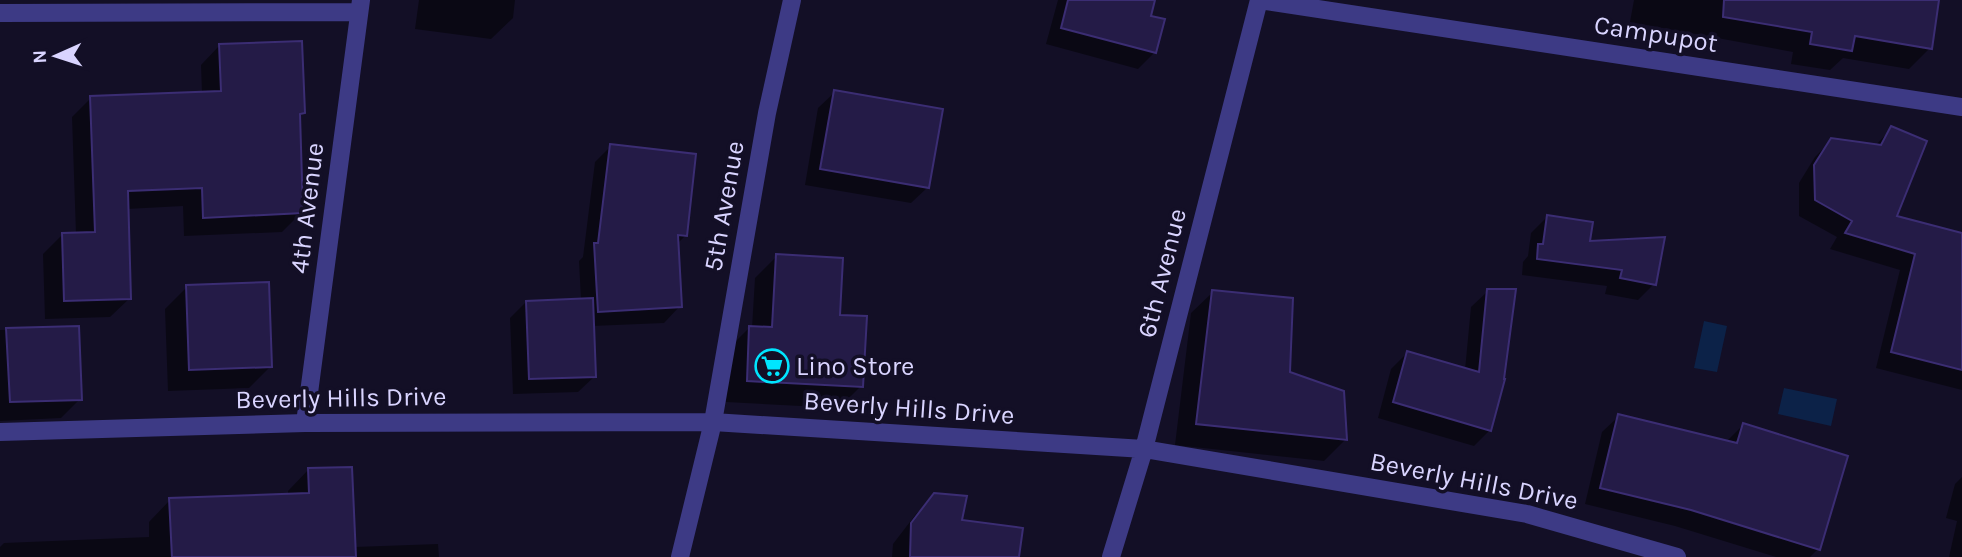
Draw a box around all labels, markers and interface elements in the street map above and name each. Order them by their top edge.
street label: Campupot [1592,9,1720,59]
north arrow [21,21,91,91]
text: N [29,49,51,64]
street label: 5th Avenue [697,138,751,274]
street label: 4th Avenue [284,141,330,275]
street label: 6th Avenue [1131,205,1193,341]
supermarket icon: Lino Store [753,347,791,385]
place label: Lino Store [796,351,914,382]
street label: Beverly Hills Drive [235,381,447,415]
street label: Beverly Hills Drive [803,385,1015,431]
street label: Beverly Hills Drive [1367,446,1581,516]

